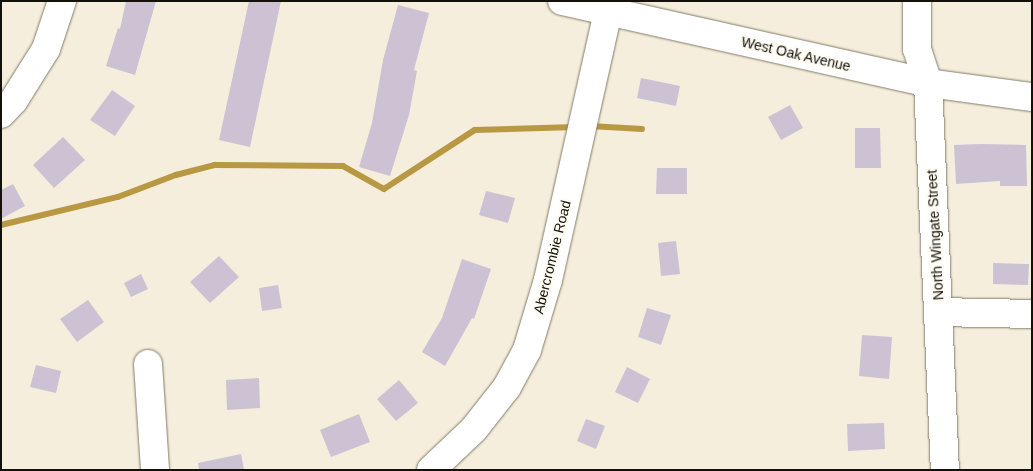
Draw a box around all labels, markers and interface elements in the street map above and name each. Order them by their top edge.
street label: West Oak Avenue [739,33,853,75]
street label: North Wingate Street [923,169,947,301]
street label: Abercrombie Road [530,198,574,316]

